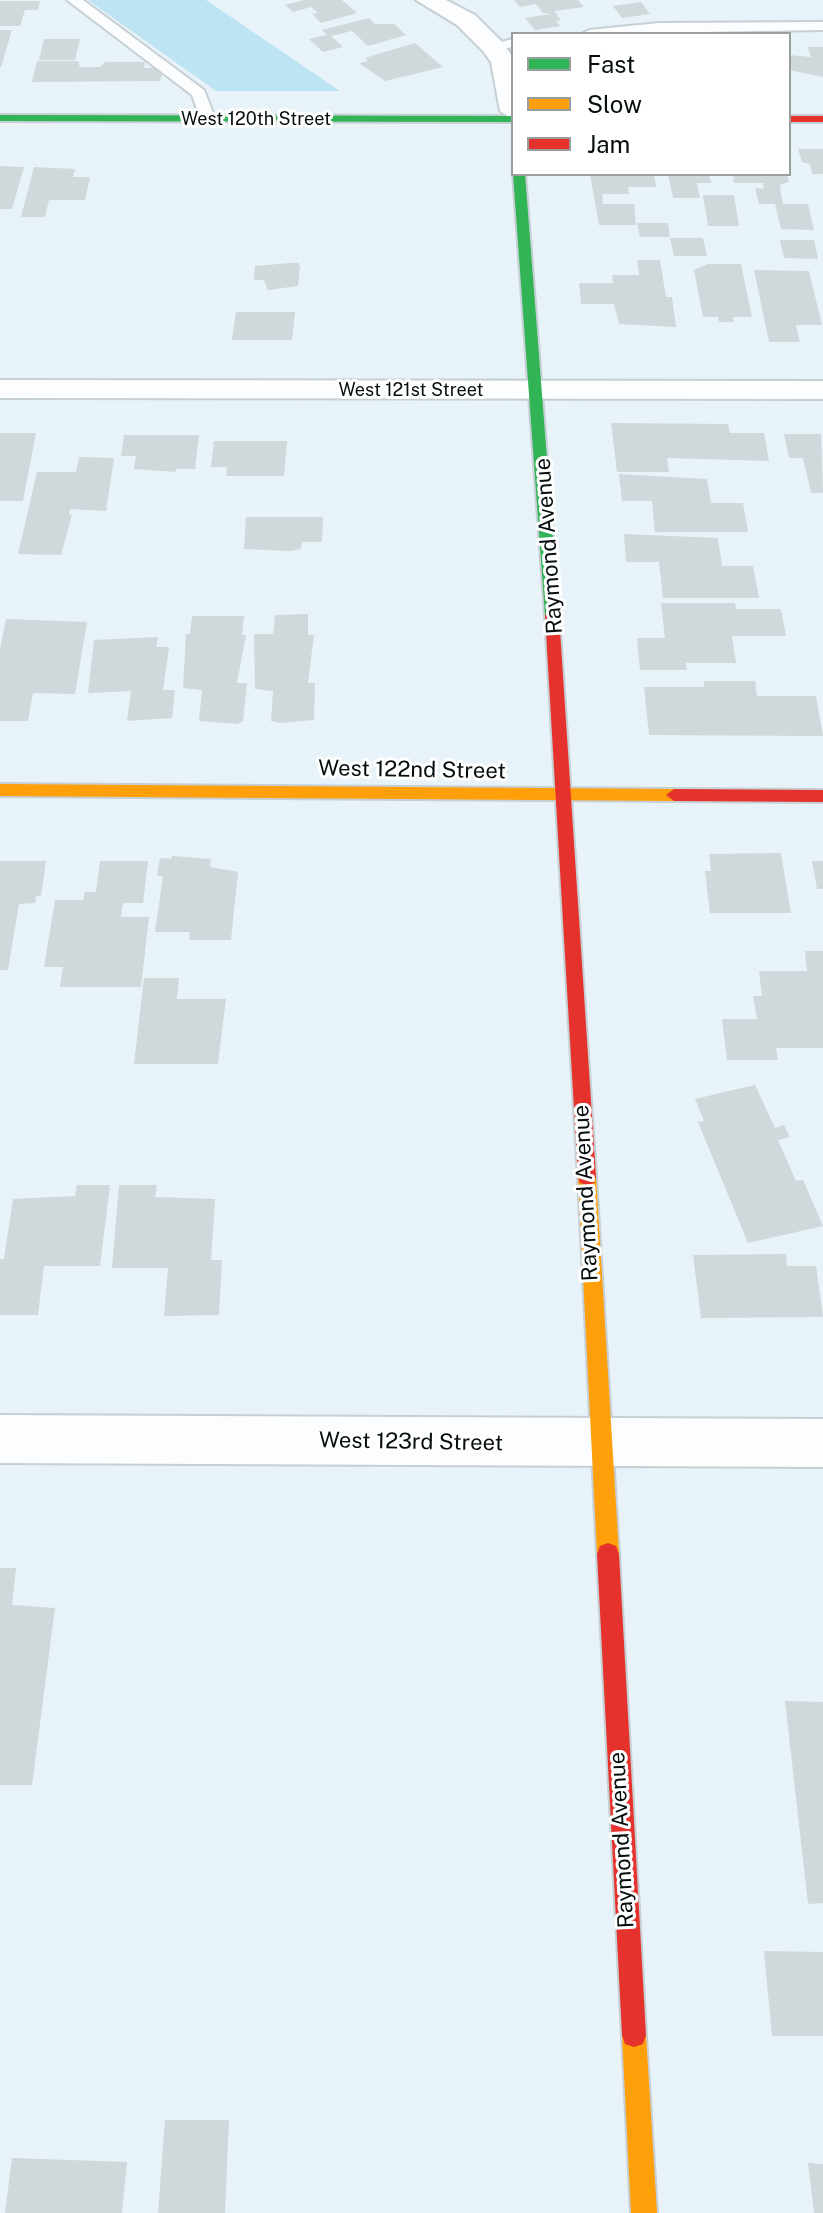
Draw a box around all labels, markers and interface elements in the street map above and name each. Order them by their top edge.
legend [511,32,791,176]
text: Fast [587,50,635,78]
text: Slow [587,90,642,118]
street label: West 120th Street [181,108,331,130]
text: Jam [587,130,630,158]
street label: West 121st Street [339,379,483,401]
street label: Raymond Avenue [530,457,568,635]
street label: West 122nd Street [318,755,506,785]
street label: Raymond Avenue [568,1104,604,1282]
street label: West 123rd Street [319,1427,503,1457]
street label: Raymond Avenue [604,1751,640,1929]

